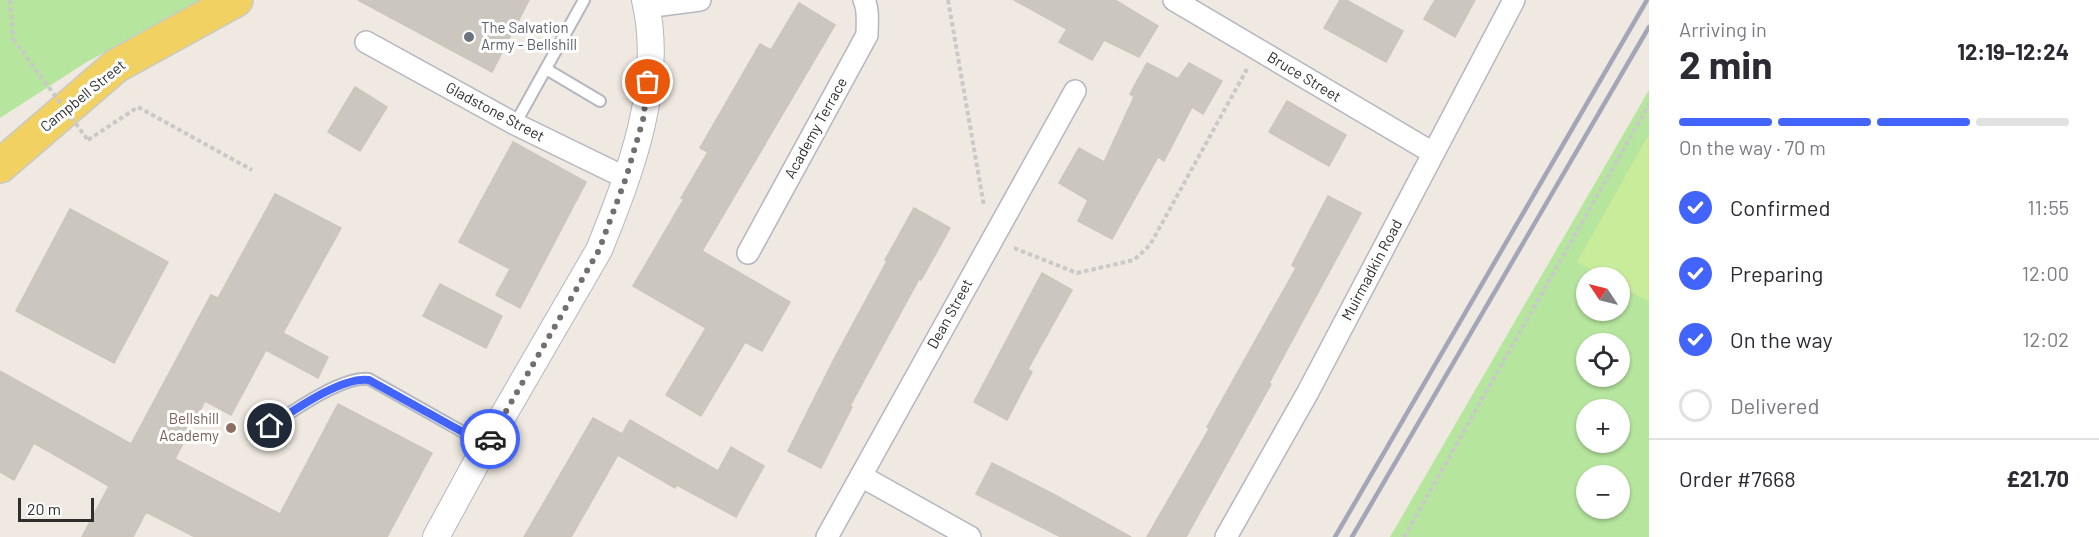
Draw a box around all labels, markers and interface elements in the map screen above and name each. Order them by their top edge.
text: Arriving in [1679,17,1767,41]
place label: The Salvation Army - Bellshill [481,18,577,53]
marker: The Salvation Army - Bellshill [462,30,476,44]
text: 12:19–12:24 [1957,38,2069,64]
text: 2 min [1679,40,1772,87]
street label: Bruce Street [1264,47,1345,105]
street label: Campbell Street [36,55,129,135]
pin [622,56,673,107]
icon: bag [631,65,664,98]
street label: Academy Terrace [780,74,850,181]
street label: Gladstone Street [443,78,548,145]
text: On the way · 70 m [1679,135,1826,159]
icon: check [1679,191,1712,224]
text: Confirmed [1730,194,1830,220]
text: 11:55 [2028,195,2069,219]
street label: Muirmadkin Road [1337,216,1405,323]
icon: check [1679,257,1712,290]
text: Preparing [1730,260,1823,286]
text: 12:00 [2022,261,2069,285]
north arrow [1576,267,1630,321]
map controls [1576,267,1630,519]
street label: Dean Street [923,276,976,352]
icon: check [1679,323,1712,356]
text: On the way [1730,326,1833,352]
text: 12:02 [2022,327,2069,351]
button: locate [1576,333,1630,387]
text: Delivered [1730,392,1819,418]
button: + [1576,399,1630,453]
pin [244,400,295,451]
place label: Bellshill Academy [159,409,219,444]
icon: home [253,409,286,442]
courier [460,409,520,469]
marker: Bellshill Academy [224,421,238,435]
icon: car [474,423,507,456]
button: − [1576,465,1630,519]
text: Order #7668 [1679,465,1796,491]
text: £21.70 [2006,465,2069,491]
scale bar [18,495,94,522]
text: 20 m [27,499,61,518]

